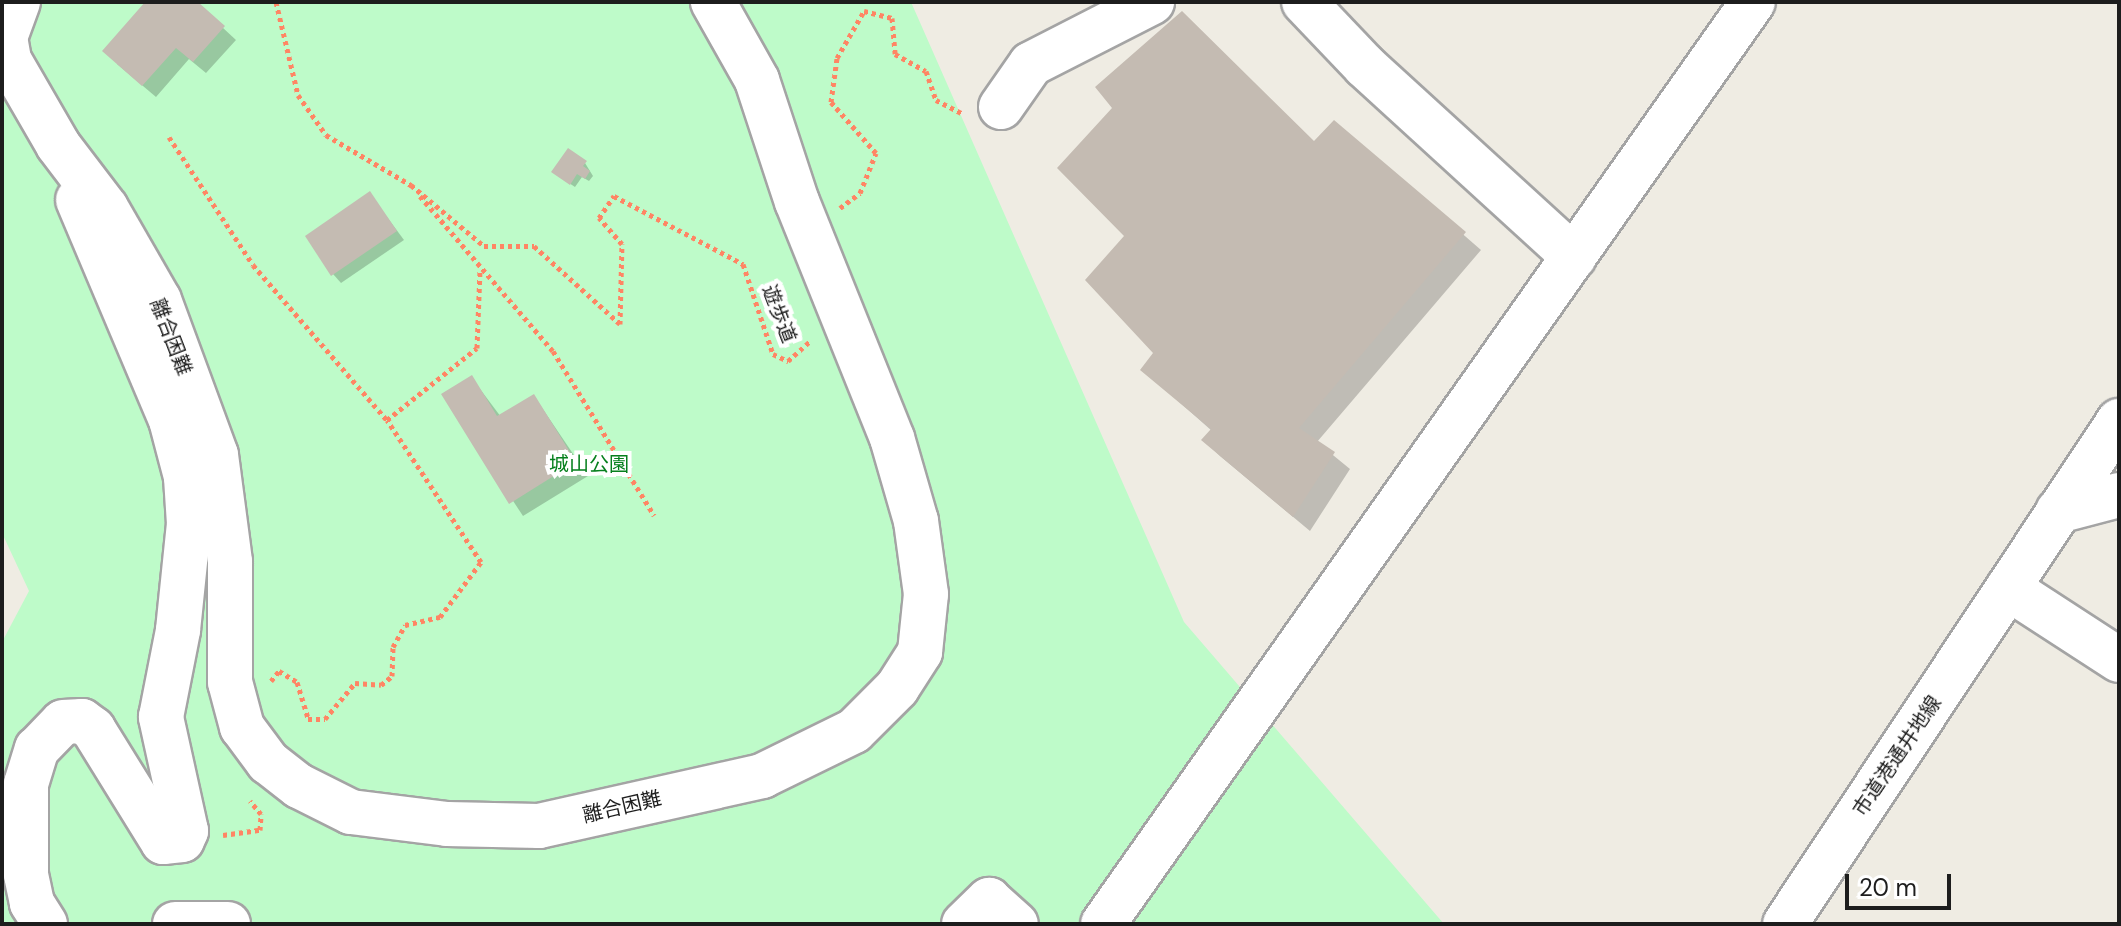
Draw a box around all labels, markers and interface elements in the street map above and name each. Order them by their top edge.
street label: 遊歩道 [757,282,801,346]
street label: 離合困難 [145,295,197,379]
park label: 城山公園 [549,452,629,476]
street label: 市道港通井地線 [1848,691,1946,821]
street label: 離合困難 [580,786,664,828]
scale bar [1849,858,1955,908]
text: 20 m [1859,872,1917,903]

